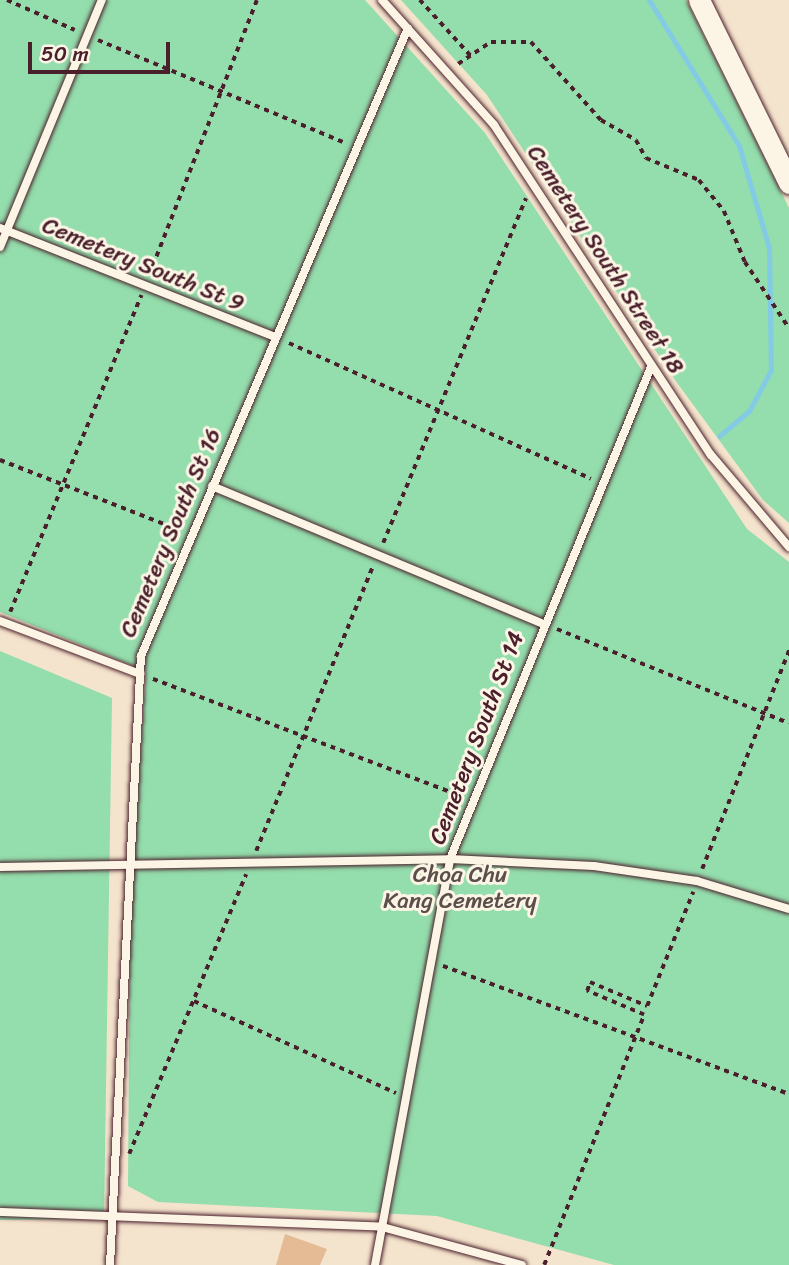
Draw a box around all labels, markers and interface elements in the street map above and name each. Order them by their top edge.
scale bar [32,28,173,72]
text: 50 m [41,35,89,73]
street label: Cemetery South Street 18 [521,140,689,380]
street label: Cemetery South St 9 [38,212,248,318]
street label: Cemetery South St 16 [115,424,227,642]
street label: Cemetery South St 14 [424,628,530,848]
park label: Choa Chu Kang Cemetery [383,861,537,915]

